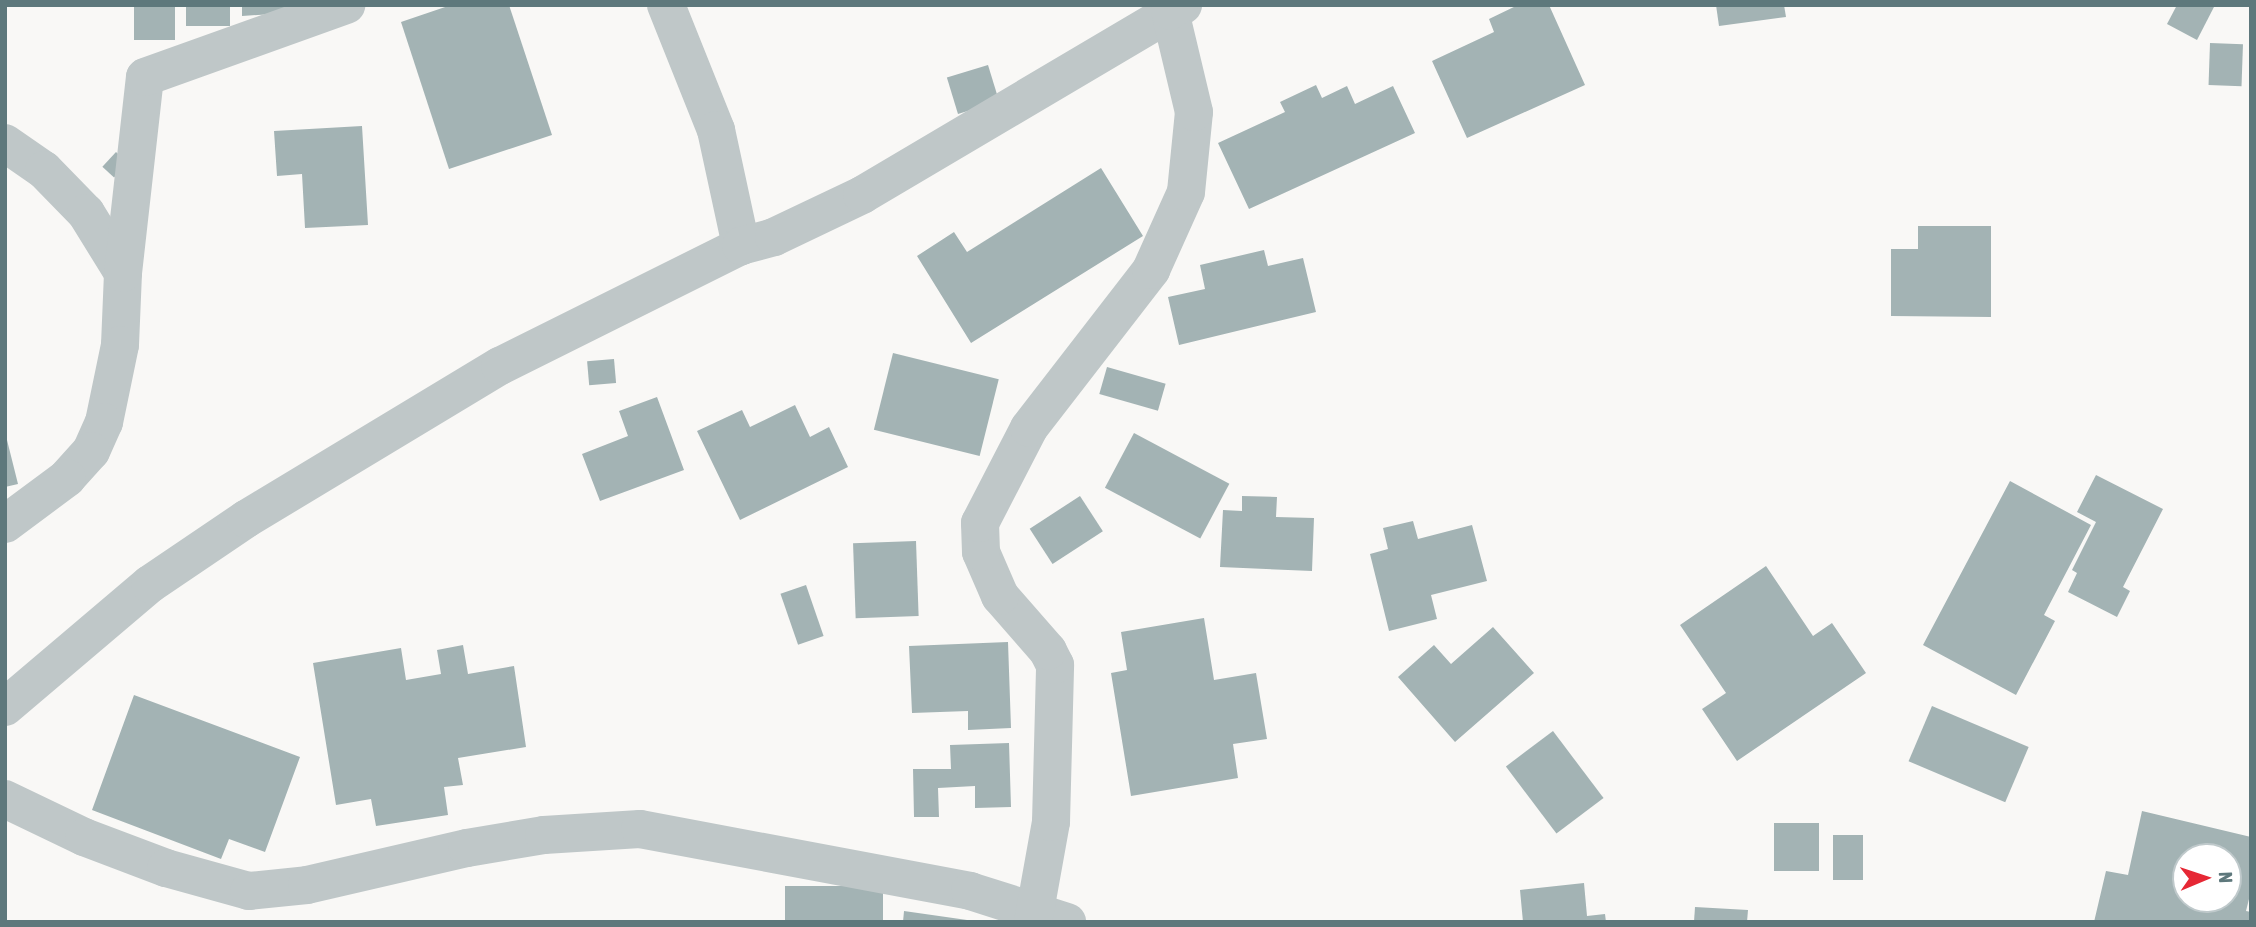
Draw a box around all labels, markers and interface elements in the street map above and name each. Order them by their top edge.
north arrow [2172,843,2242,913]
text: N [2215,871,2237,883]

